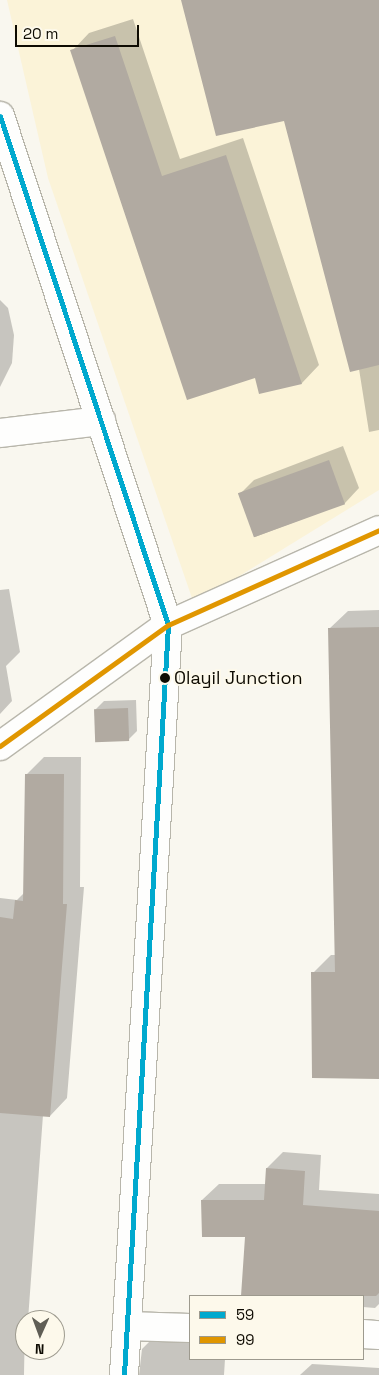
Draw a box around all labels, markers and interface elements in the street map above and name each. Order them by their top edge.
scale bar [18,15,141,47]
text: 20 m [23,24,58,43]
place label: Olayil Junction [174,667,303,689]
marker: Olayil Junction [160,673,170,683]
legend [189,1295,364,1360]
text: 59 [236,1305,254,1324]
north arrow [15,1310,65,1360]
text: 99 [236,1330,254,1349]
text: N [35,1340,45,1358]

